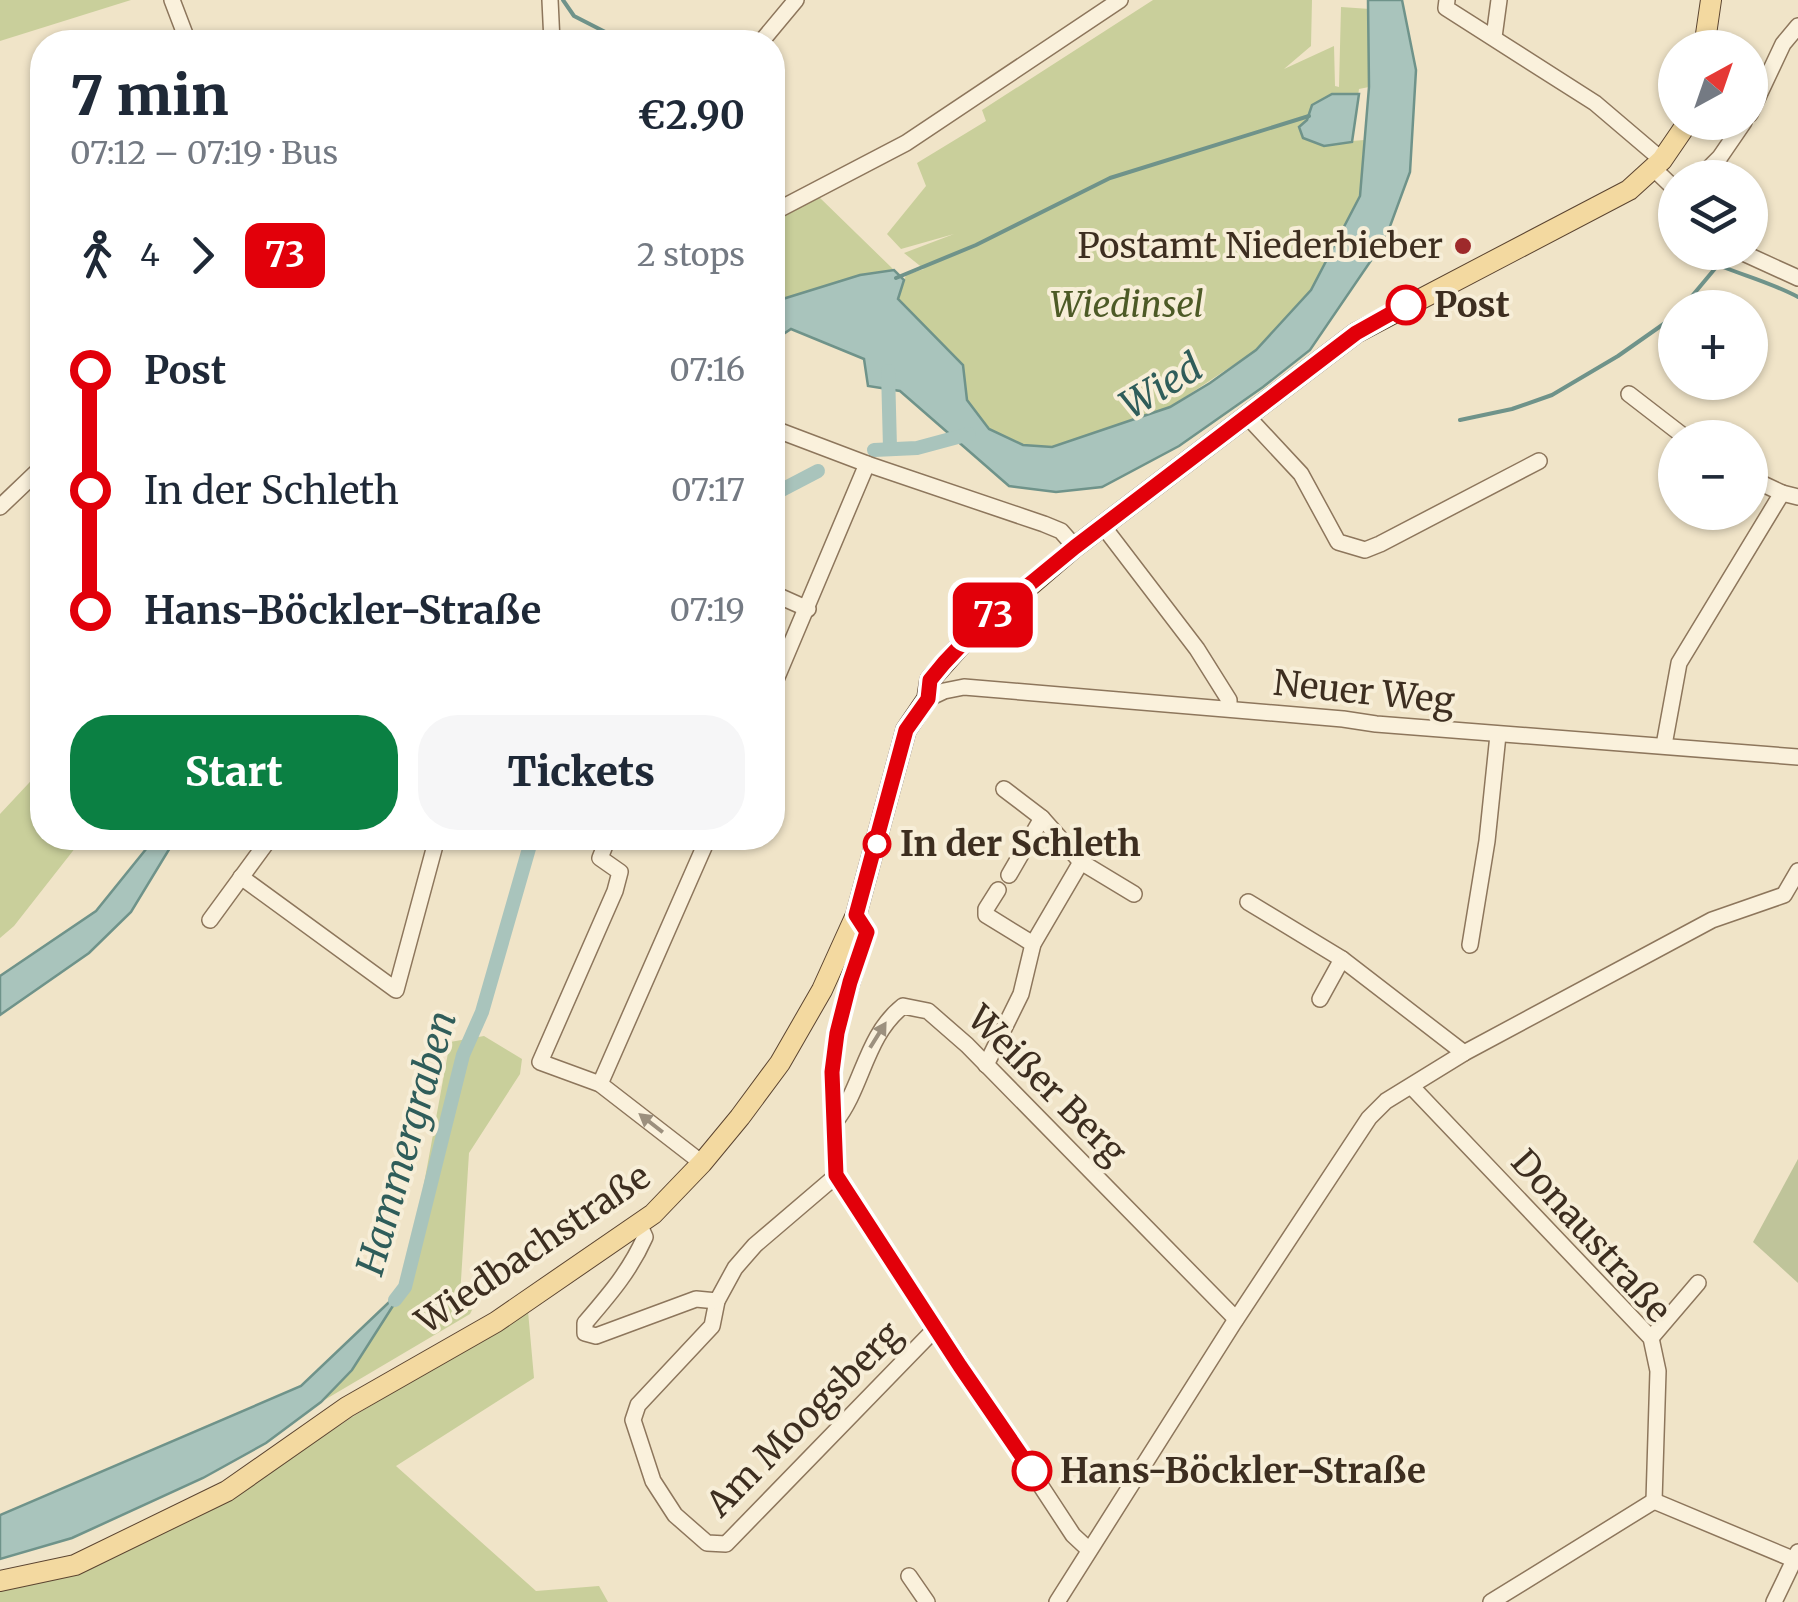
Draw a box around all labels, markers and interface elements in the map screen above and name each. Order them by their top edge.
north arrow [1658,30,1768,140]
map controls [1658,30,1768,530]
text: 7 min [70,61,229,130]
text: €2.90 [637,92,745,139]
text: 07:12 – 07:19 · Bus [70,133,338,173]
button: layers [1658,160,1768,270]
place label: Postamt Niederbieber [1077,224,1443,268]
icon: walk [70,228,125,283]
icon: forward [175,228,230,283]
text: 73 [265,233,305,277]
text: 4 [140,235,160,275]
text: 2 stops [637,235,745,275]
marker: Postamt Niederbieber [1452,235,1474,257]
park label: Wiedinsel [1050,283,1204,327]
place label: Post [1434,283,1510,327]
marker: Post [1387,286,1425,324]
button: + [1658,290,1768,400]
water label: Wied [1111,343,1211,429]
text: Post [144,347,226,394]
text: 07:16 [669,350,745,390]
button: − [1658,420,1768,530]
text: In der Schleth [144,467,399,514]
text: 07:17 [671,470,745,510]
line badge: 73 [948,582,1038,648]
text: Hans-Böckler-Straße [144,587,541,634]
text: 07:19 [670,590,745,630]
text: 73 [973,593,1013,637]
street label: Neuer Weg [1271,661,1457,723]
button: Start [70,715,398,830]
button: Tickets [418,715,745,830]
place label: In der Schleth [900,822,1141,866]
marker: In der Schleth [864,831,890,857]
street label: Weißer Berg [958,996,1136,1174]
water label: Hammergraben [346,1005,466,1281]
one-way arrow [869,1022,887,1049]
one-way arrow [638,1114,664,1134]
street label: Donaustraße [1502,1140,1680,1332]
street label: Wiedbachstraße [407,1154,658,1344]
street label: Am Moogsberg [696,1312,911,1527]
place label: Hans-Böckler-Straße [1060,1449,1426,1493]
marker: Hans-Böckler-Straße [1013,1452,1051,1490]

